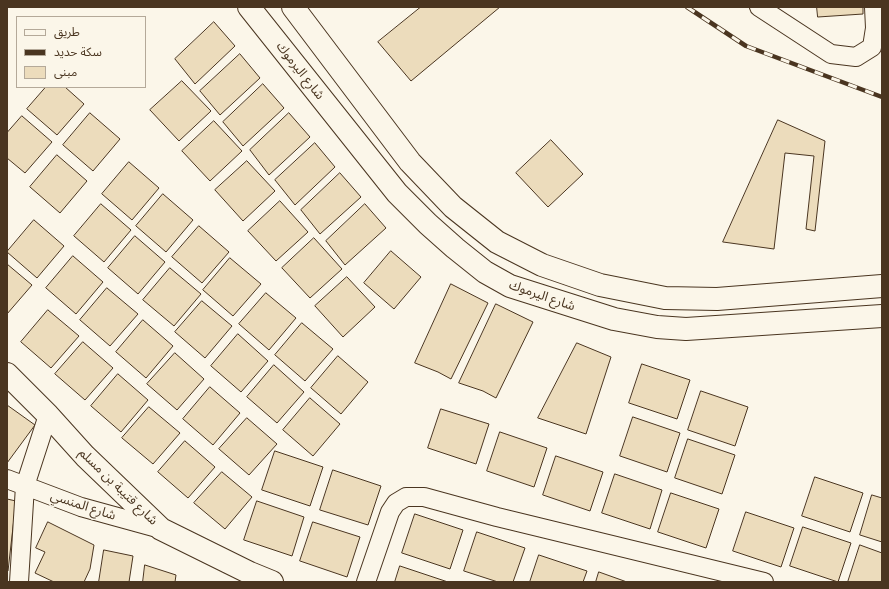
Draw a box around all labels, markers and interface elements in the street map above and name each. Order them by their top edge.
legend [16,16,146,88]
text: طريق [54,24,80,40]
street label: شارع اليرموك [273,39,327,103]
text: سكة حديد [54,44,102,60]
text: مبنى [54,64,77,80]
street label: شارع اليرموك [507,277,577,315]
street label: شارع قتيبة بن مسلم [75,445,161,529]
street label: شارع المنسي [48,488,118,524]

